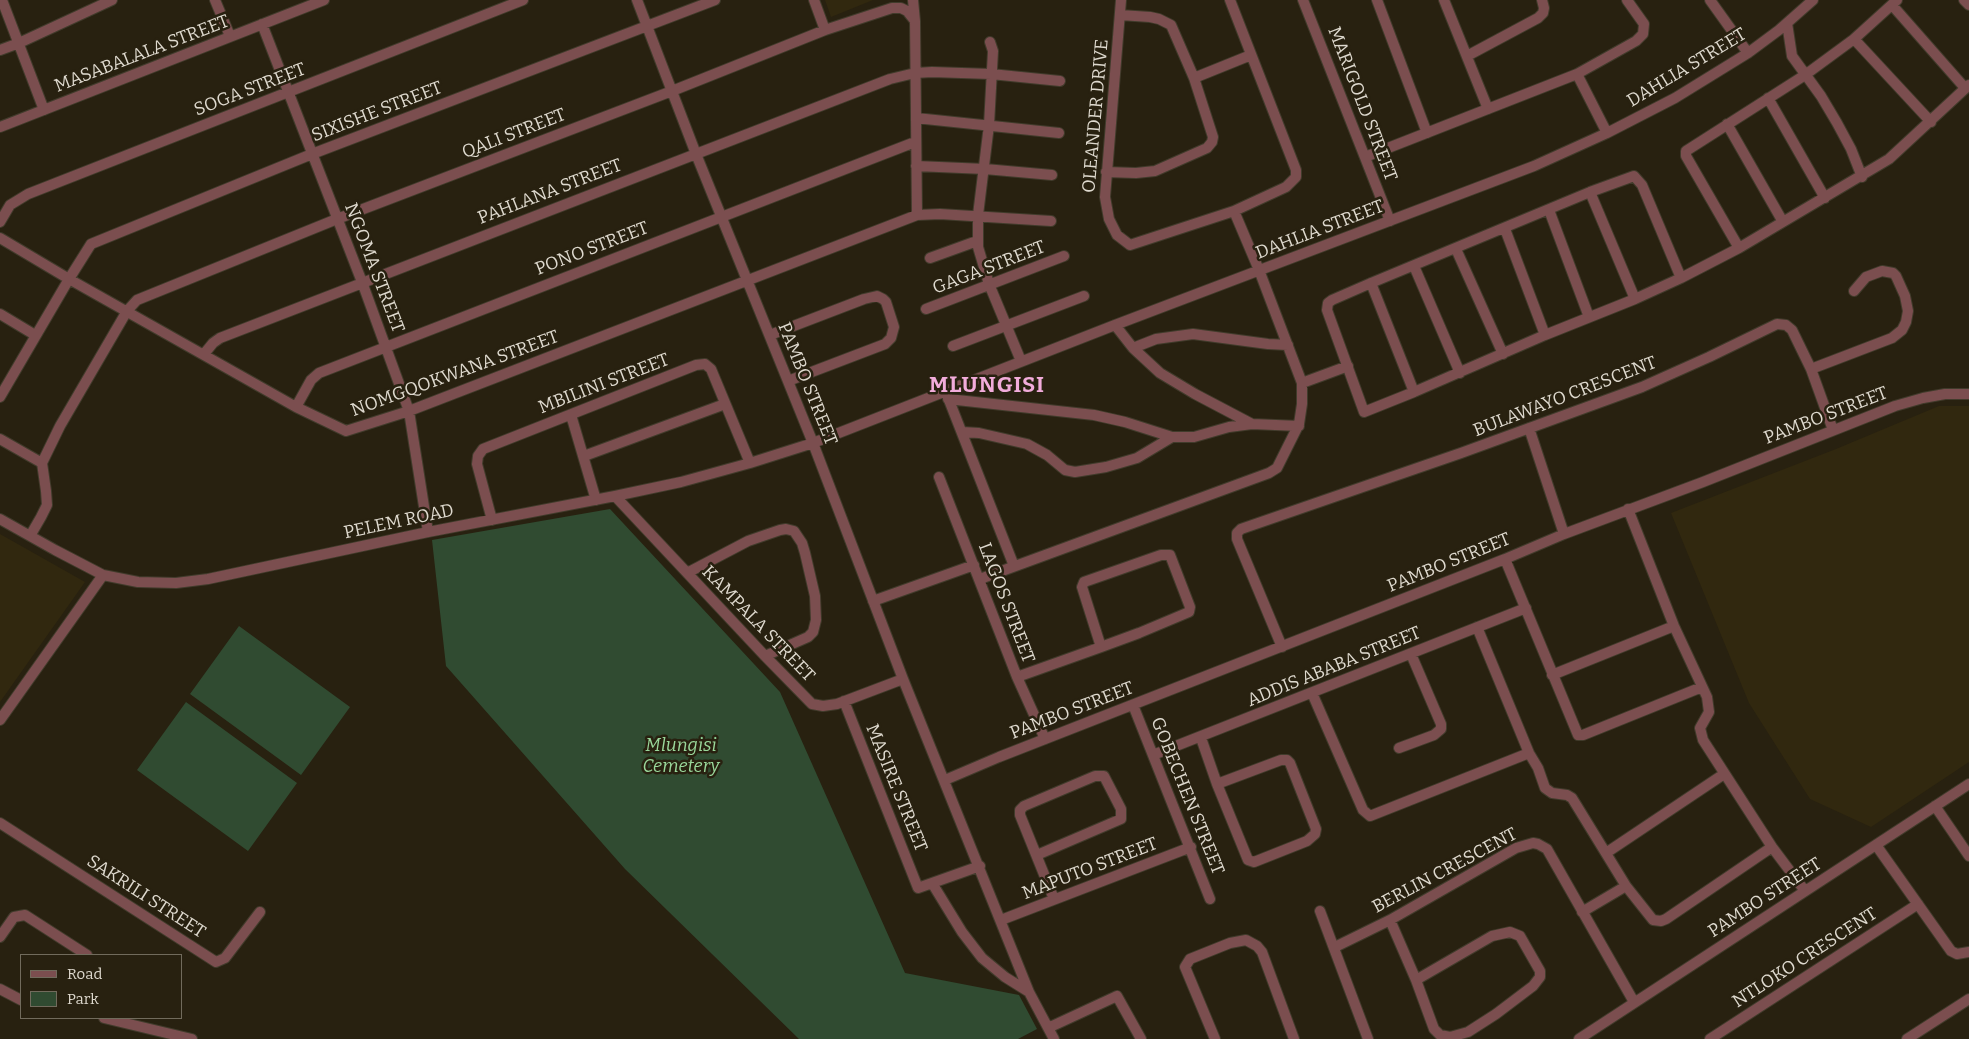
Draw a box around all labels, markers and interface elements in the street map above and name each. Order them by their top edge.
street label: MASABALALA STREET [52,11,232,97]
street label: MARIGOLD STREET [1323,24,1401,184]
street label: DAHLIA STREET [1623,24,1751,112]
street label: OLEANDER DRIVE [1079,38,1113,194]
street label: SOGA STREET [191,59,309,121]
street label: SIXISHE STREET [309,77,445,147]
street label: QALI STREET [459,104,569,164]
street label: PAHLANA STREET [475,155,625,229]
street label: DAHLIA STREET [1253,196,1387,264]
street label: NGOMA STREET [339,200,409,336]
street label: PONO STREET [532,217,652,281]
street label: GAGA STREET [930,237,1048,299]
street label: PAMBO STREET [773,319,841,449]
street label: NOMGQOKWANA STREET [348,326,562,422]
street label: MBILINI STREET [536,349,672,419]
street label: BULAWAYO CRESCENT [1470,352,1660,442]
district label: MLUNGISI [928,373,1046,399]
street label: PAMBO STREET [1761,383,1891,449]
street label: PELEM ROAD [342,500,456,544]
street label: PAMBO STREET [1384,529,1514,597]
street label: LAGOS STREET [973,540,1039,666]
street label: KAMPALA STREET [697,561,819,687]
street label: ADDIS ABABA STREET [1244,622,1424,712]
street label: PAMBO STREET [1007,678,1137,744]
street label: GOBECHEN STREET [1146,714,1228,878]
street label: MASIRE STREET [861,721,931,855]
park label: Mlungisi Cemetery [643,735,719,778]
street label: BERLIN CRESCENT [1369,824,1521,918]
street label: MAPUTO STREET [1019,833,1161,905]
street label: SAKRILI STREET [83,851,209,943]
street label: PAMBO STREET [1704,853,1826,943]
street label: NTLOKO CRESCENT [1729,903,1881,1013]
legend [20,954,182,1019]
text: Road [67,965,102,983]
text: Park [67,990,99,1008]

